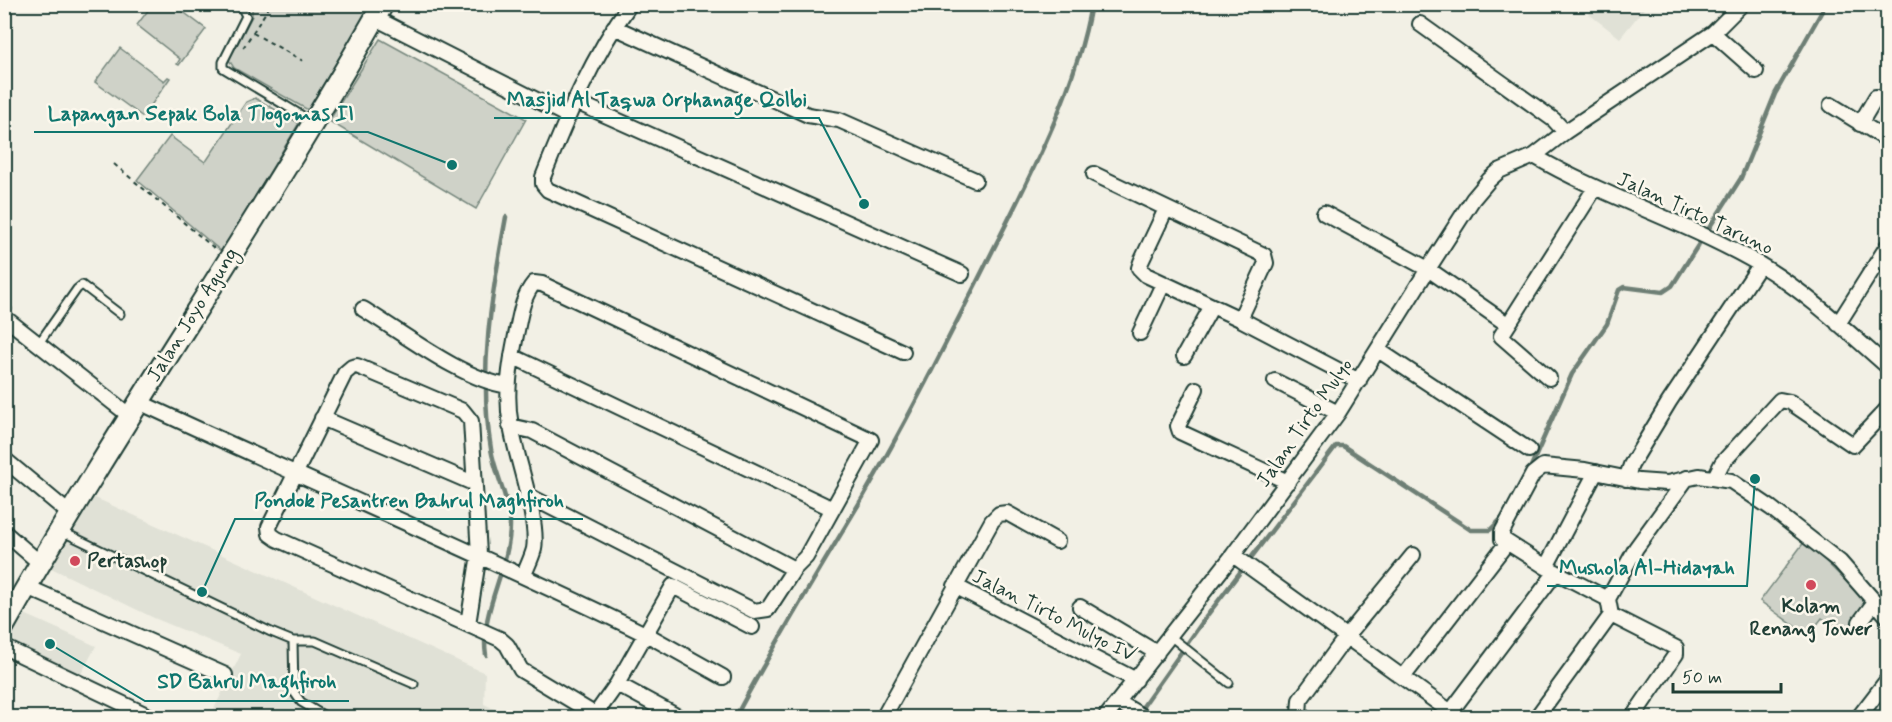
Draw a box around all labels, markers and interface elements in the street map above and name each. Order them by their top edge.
callout: Masjid Al Taqwa Orphanage Qolbi [494,79,819,118]
text: Masjid Al Taqwa Orphanage Qolbi [507,86,807,116]
callout: Lapangan Sepak Bola Tlogomas II [34,93,368,132]
text: Lapangan Sepak Bola Tlogomas II [48,100,354,128]
street label: Jalan Tirto Taruno [1612,166,1778,262]
street label: Jalan Joyo Agung [141,243,246,388]
street label: Jalan Tirto Mulyo [1250,353,1360,493]
callout: Pondok Pesantren Bahrul Maghfiroh [235,480,583,519]
text: Pondok Pesantren Bahrul Maghfiroh [254,487,564,515]
callout: Mushola Al-Hidayah [1547,547,1747,586]
place label: Pertashop [87,548,167,575]
marker: Pertashop [68,554,82,568]
text: Mushola Al-Hidayah [1559,554,1735,582]
street label: Jalan Tirto Mulyo IV [967,563,1141,669]
marker: Kolam Renang Tower [1804,578,1818,592]
place label: Kolam Renang Tower [1750,593,1873,643]
scale bar [1673,656,1781,694]
callout: SD Bahrul Maghfiroh [145,662,349,701]
text: 50 m [1682,666,1722,690]
text: SD Bahrul Maghfiroh [157,668,337,698]

